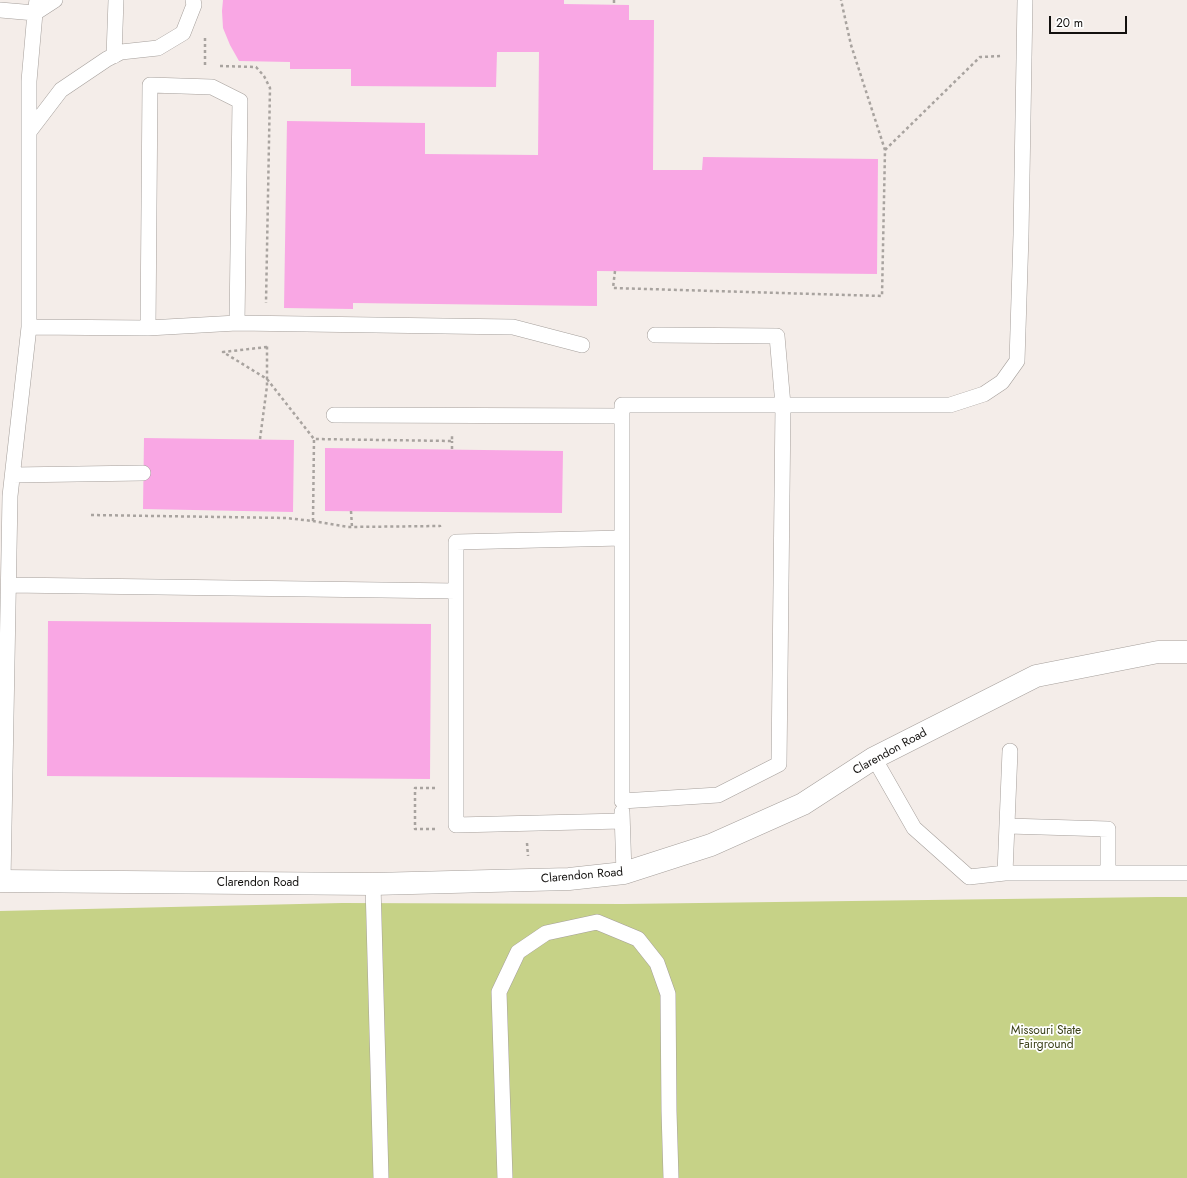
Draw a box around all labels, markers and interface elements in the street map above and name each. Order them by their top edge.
scale bar [1051,8,1129,34]
text: 20 m [1056,14,1083,32]
street label: Clarendon Road [850,726,930,778]
street label: Clarendon Road [540,865,624,887]
street label: Clarendon Road [217,876,299,890]
park label: Missouri State Fairground [1011,1024,1081,1052]

